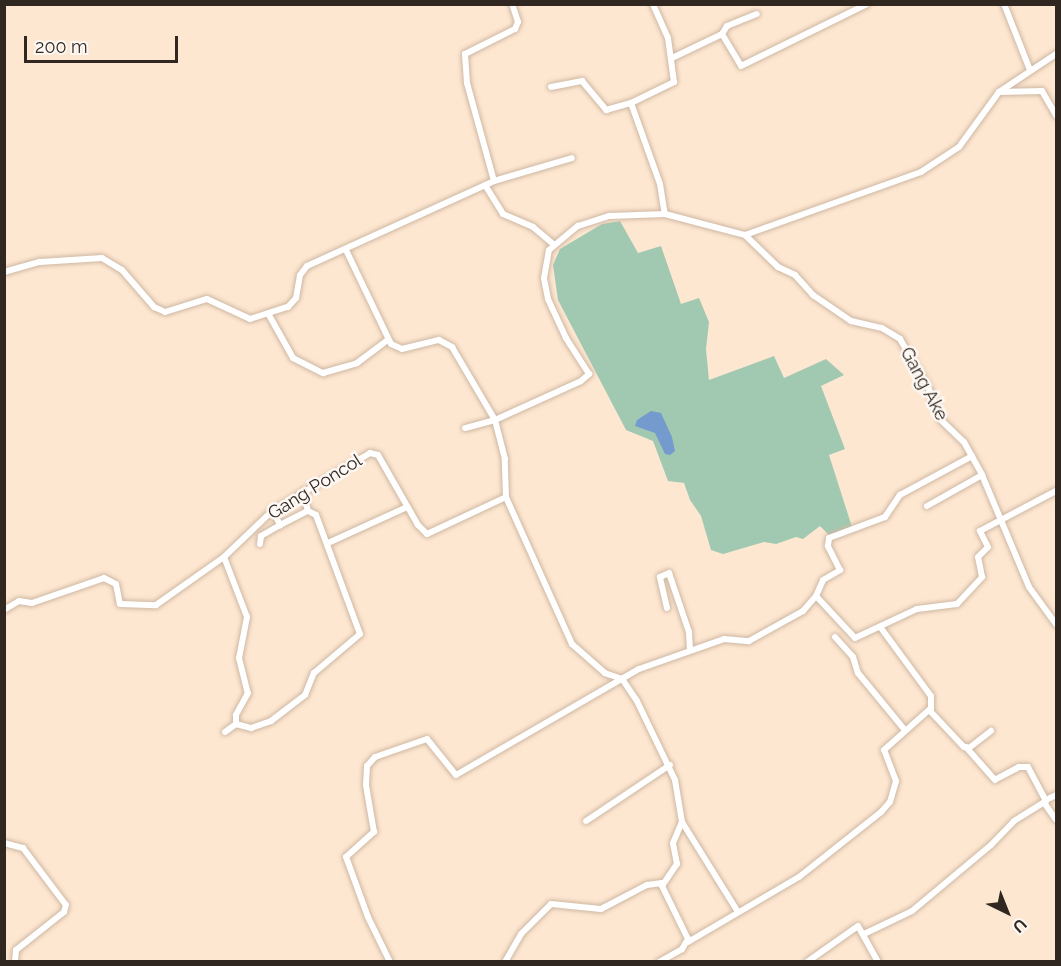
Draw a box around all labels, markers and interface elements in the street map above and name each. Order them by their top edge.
scale bar [27,24,182,62]
text: 200 m [35,36,88,57]
street label: Gang Ake [896,343,952,425]
street label: Gang Poncol [264,450,366,524]
north arrow [977,882,1037,942]
text: U [1009,914,1030,937]

